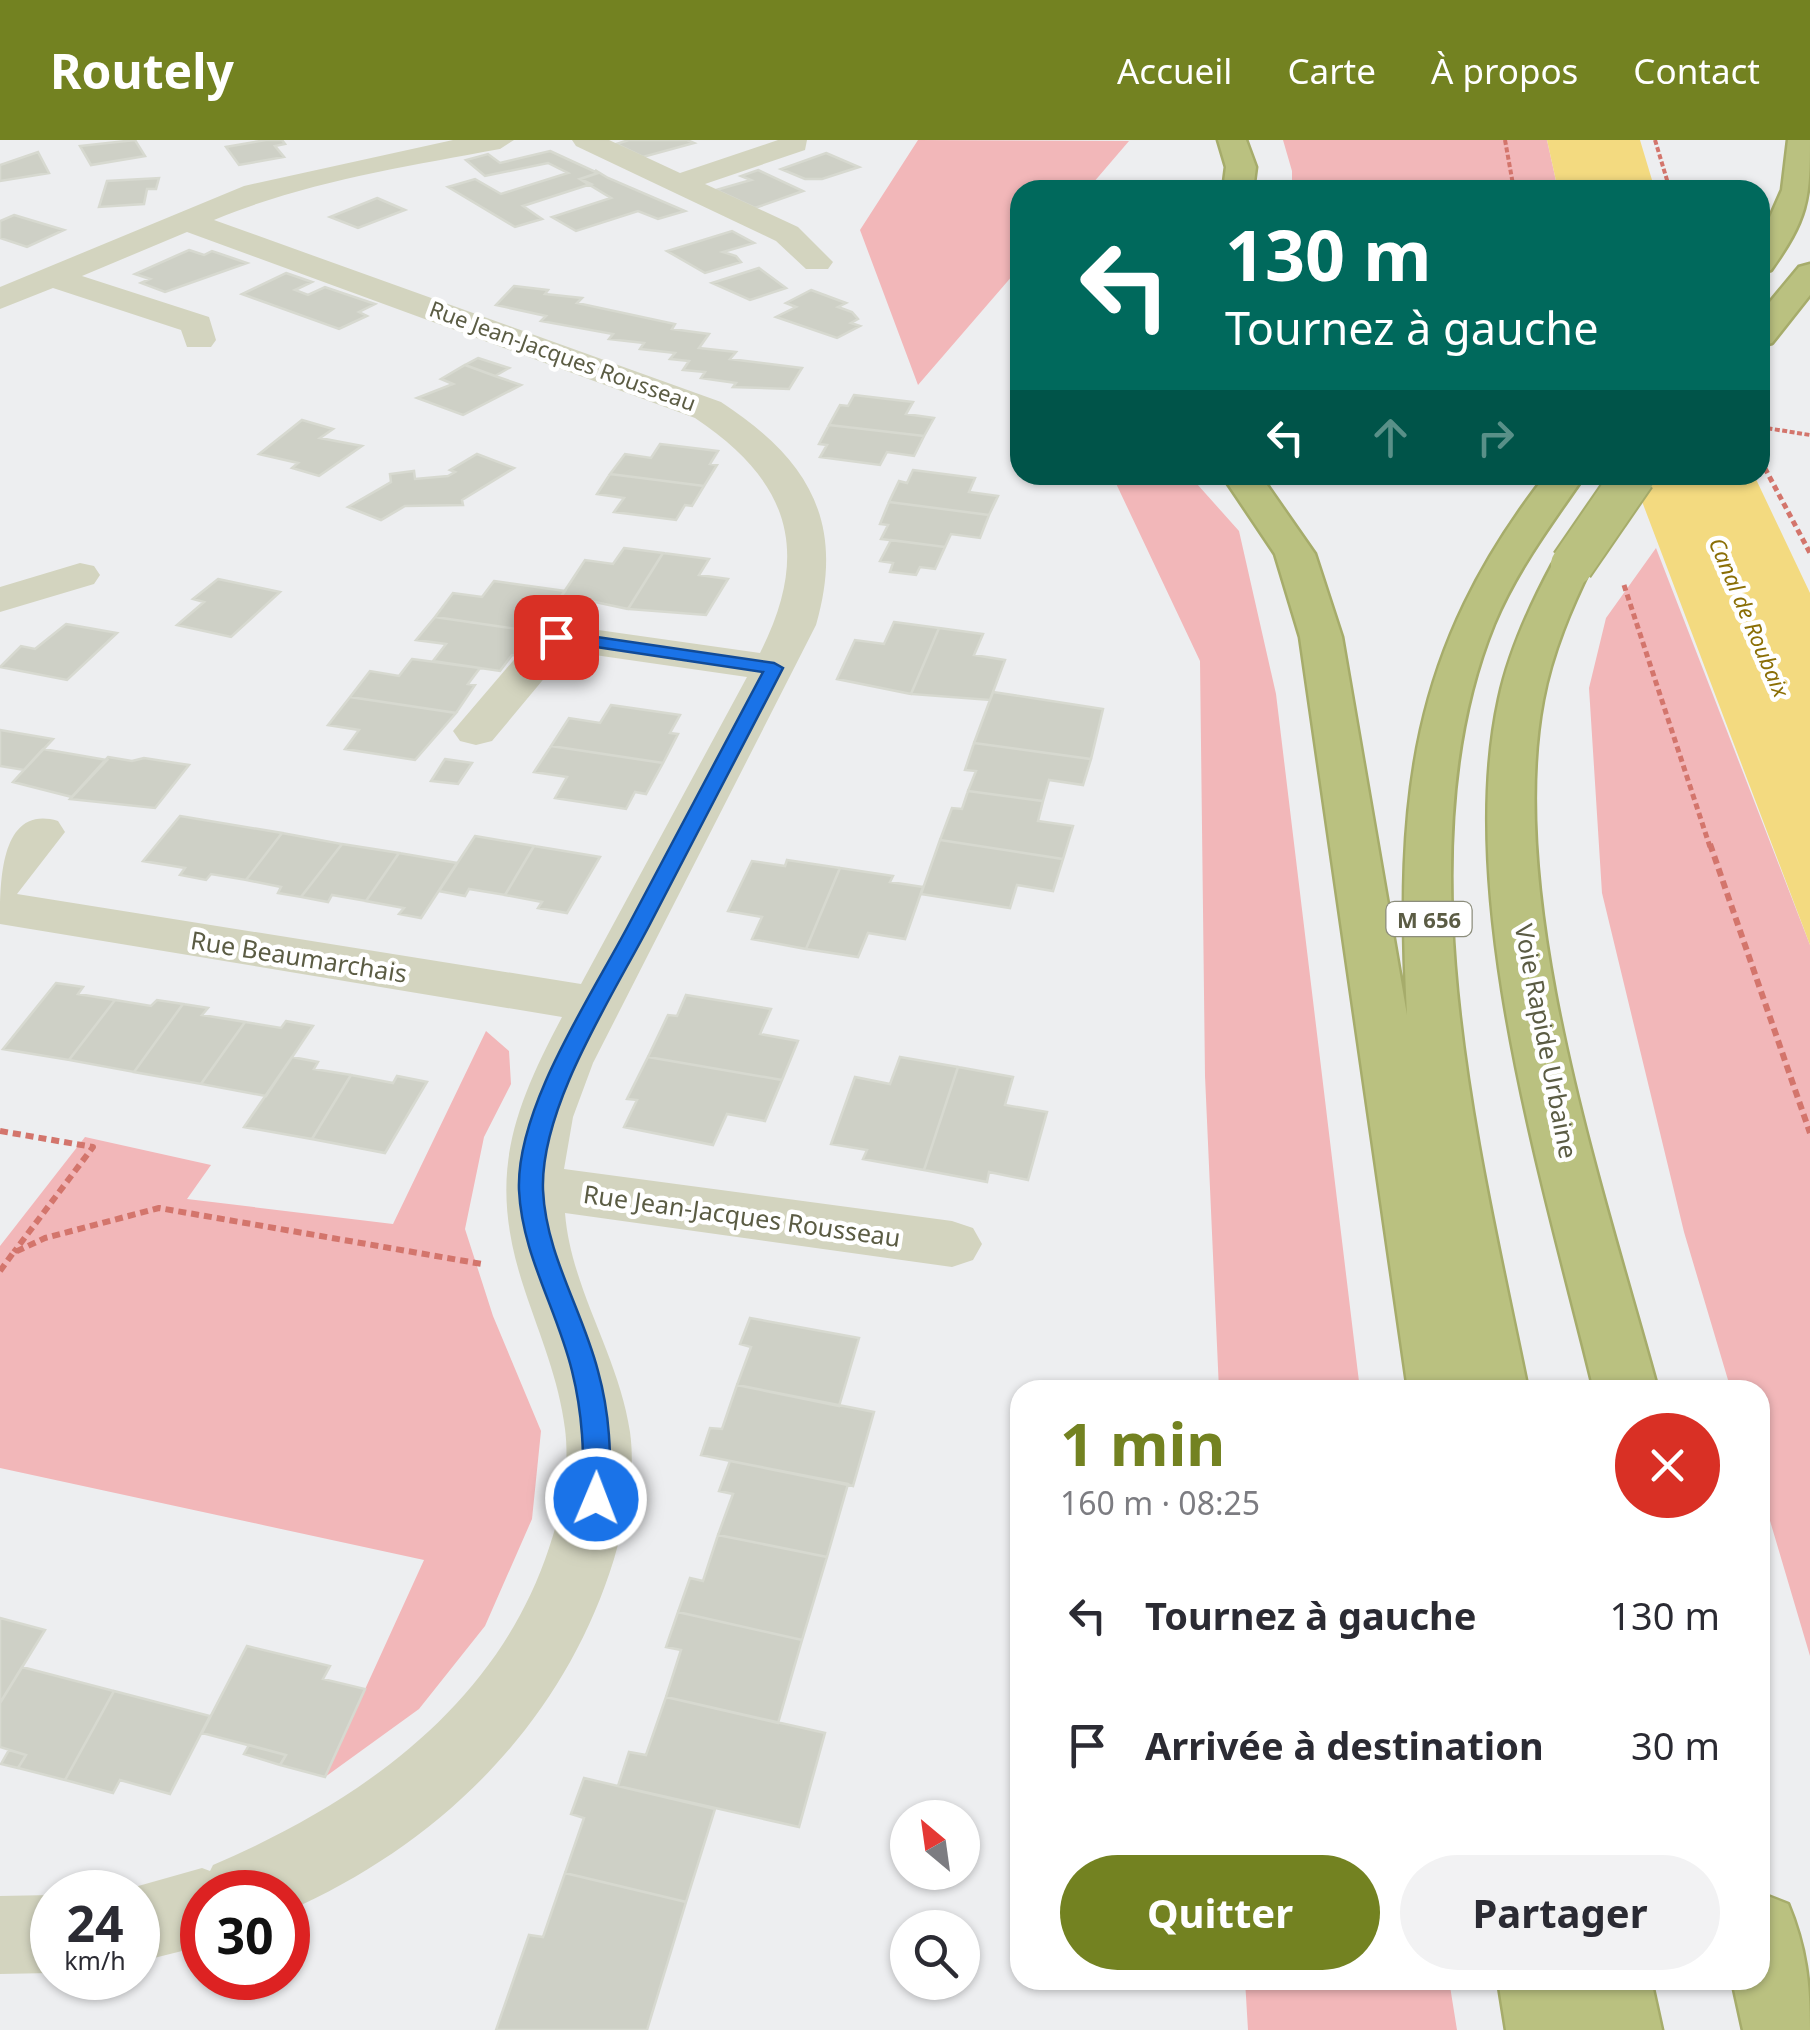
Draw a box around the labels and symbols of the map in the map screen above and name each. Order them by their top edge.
street label: Rue Jean-Jacques Rousseau [426,293,700,417]
water label: Canal de Roubaix [1703,533,1798,703]
pin [514,595,599,680]
road number: M 656 [1386,902,1472,936]
street label: Voie Rapide Urbaine [1508,921,1586,1161]
street label: Rue Beaumarchais [188,922,410,990]
street label: Rue Jean-Jacques Rousseau [581,1176,903,1254]
position arrow [544,1447,648,1551]
north arrow [890,1800,980,1890]
speed limit sign: 30 [180,1870,310,2000]

